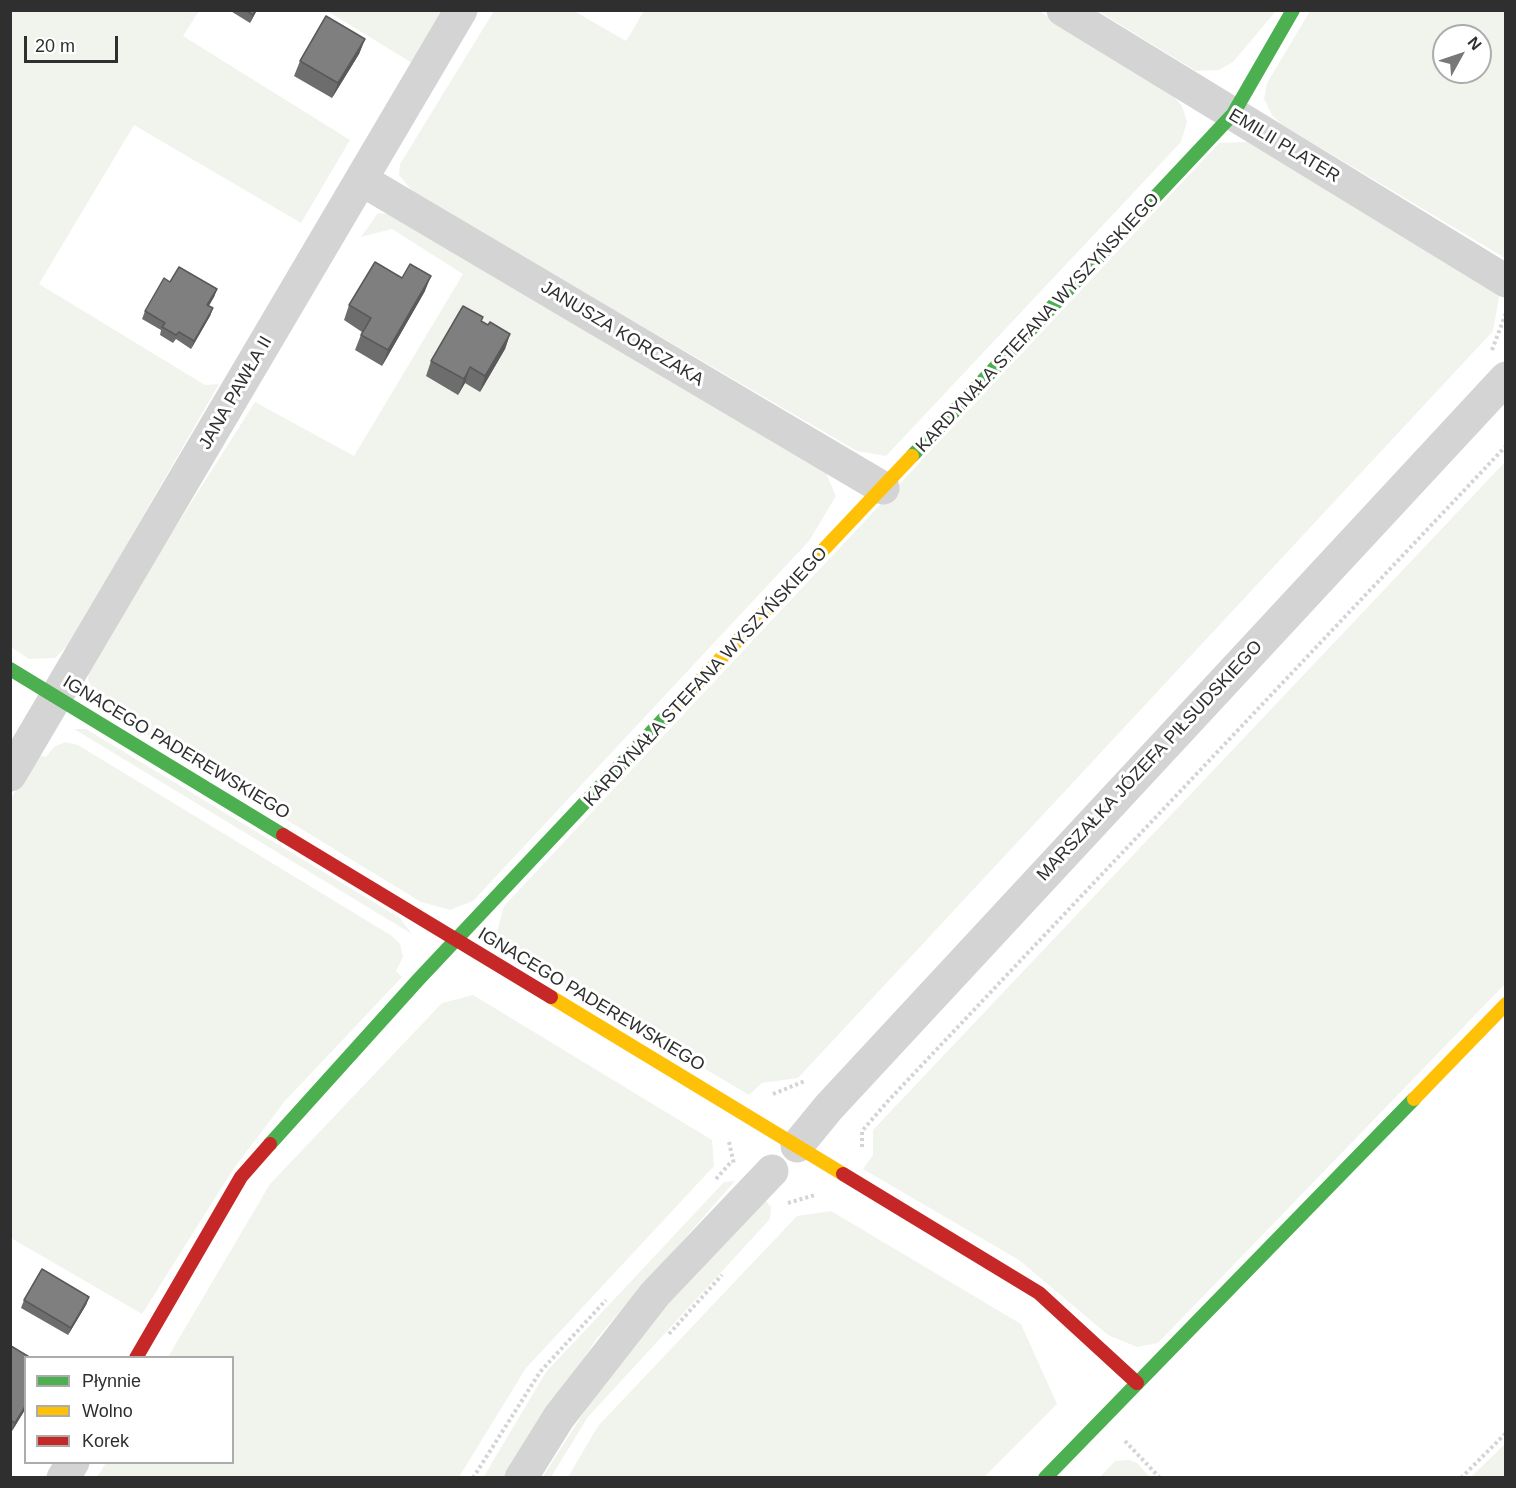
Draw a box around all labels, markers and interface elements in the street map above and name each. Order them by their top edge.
scale bar [27,24,122,62]
north arrow [1432,24,1492,84]
text: N [1464,34,1485,53]
text: 20 m [35,36,75,56]
street label: EMILII PLATER [1225,104,1343,188]
street label: KARDYNAŁA STEFANA WYSZYŃSKIEGO [912,189,1164,457]
street label: JANUSZA KORCZAKA [537,277,707,391]
street label: JANA PAWŁA II [195,333,277,453]
street label: KARDYNAŁA STEFANA WYSZYŃSKIEGO [580,543,832,811]
street label: MARSZAŁKA JÓZEFA PIŁSUDSKIEGO [1033,636,1267,886]
street label: IGNACEGO PADEREWSKIEGO [59,672,293,824]
street label: IGNACEGO PADEREWSKIEGO [474,924,708,1076]
legend [24,1356,234,1464]
text: Płynnie [82,1371,141,1391]
text: Wolno [82,1401,133,1421]
text: Korek [82,1431,129,1451]

